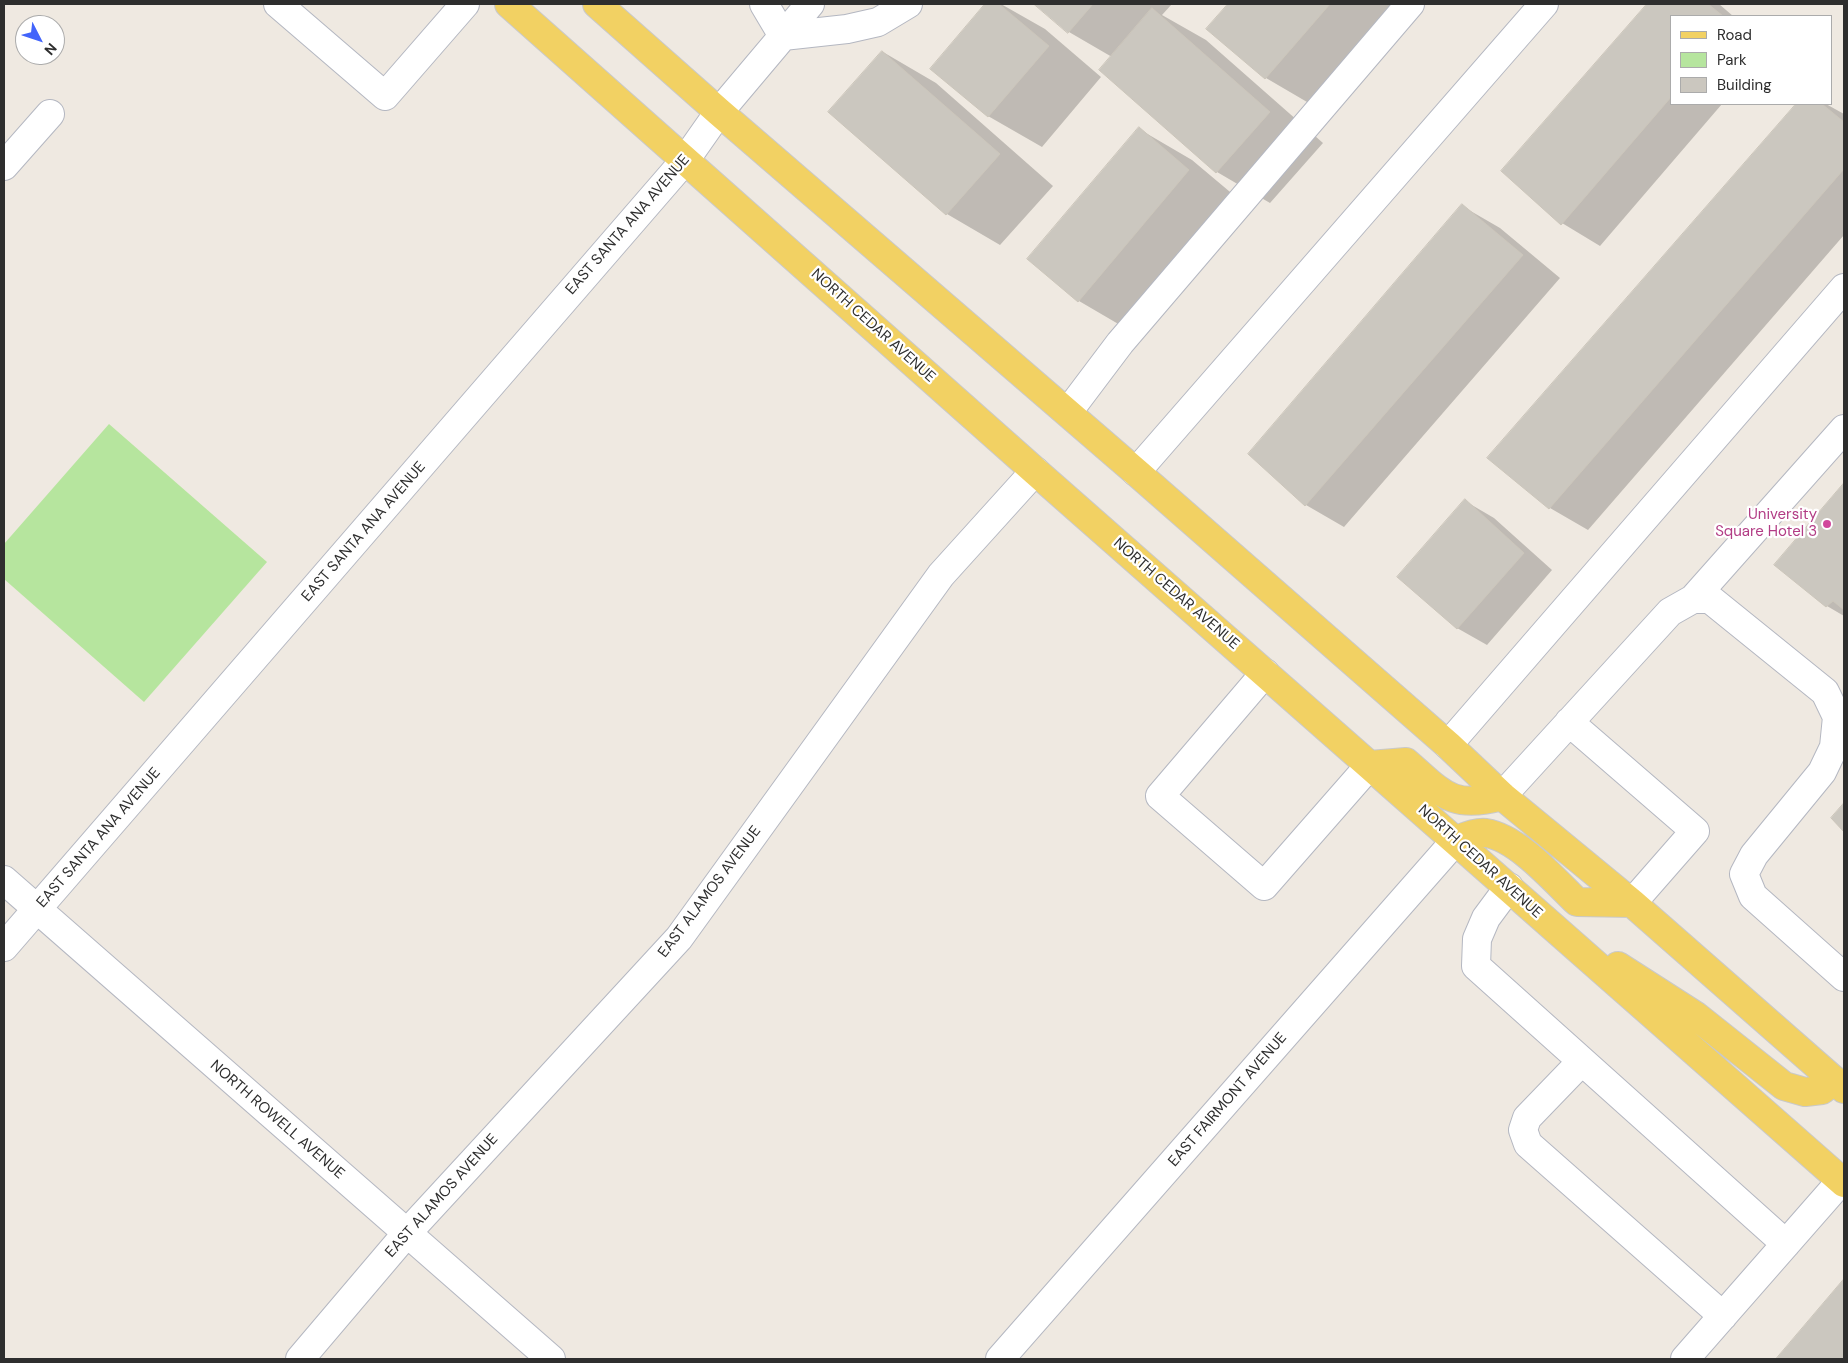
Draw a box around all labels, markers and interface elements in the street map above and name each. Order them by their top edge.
north arrow [15,15,65,65]
legend [1670,15,1833,105]
text: Road [1717,25,1752,45]
text: N [40,39,61,59]
text: Park [1717,50,1747,70]
text: Building [1717,75,1772,95]
street label: EAST SANTA ANA AVENUE [562,151,694,299]
street label: NORTH CEDAR AVENUE [807,265,939,387]
street label: EAST SANTA ANA AVENUE [298,458,430,606]
place label: University Square Hotel 3 [1715,506,1817,541]
marker: University Square Hotel 3 [1821,518,1833,530]
street label: NORTH CEDAR AVENUE [1109,534,1243,654]
street label: EAST SANTA ANA AVENUE [33,764,165,912]
street label: NORTH CEDAR AVENUE [1414,801,1546,923]
street label: EAST ALAMOS AVENUE [655,823,765,961]
street label: EAST FAIRMONT AVENUE [1165,1029,1291,1171]
street label: NORTH ROWELL AVENUE [206,1057,348,1183]
street label: EAST ALAMOS AVENUE [382,1131,502,1261]

